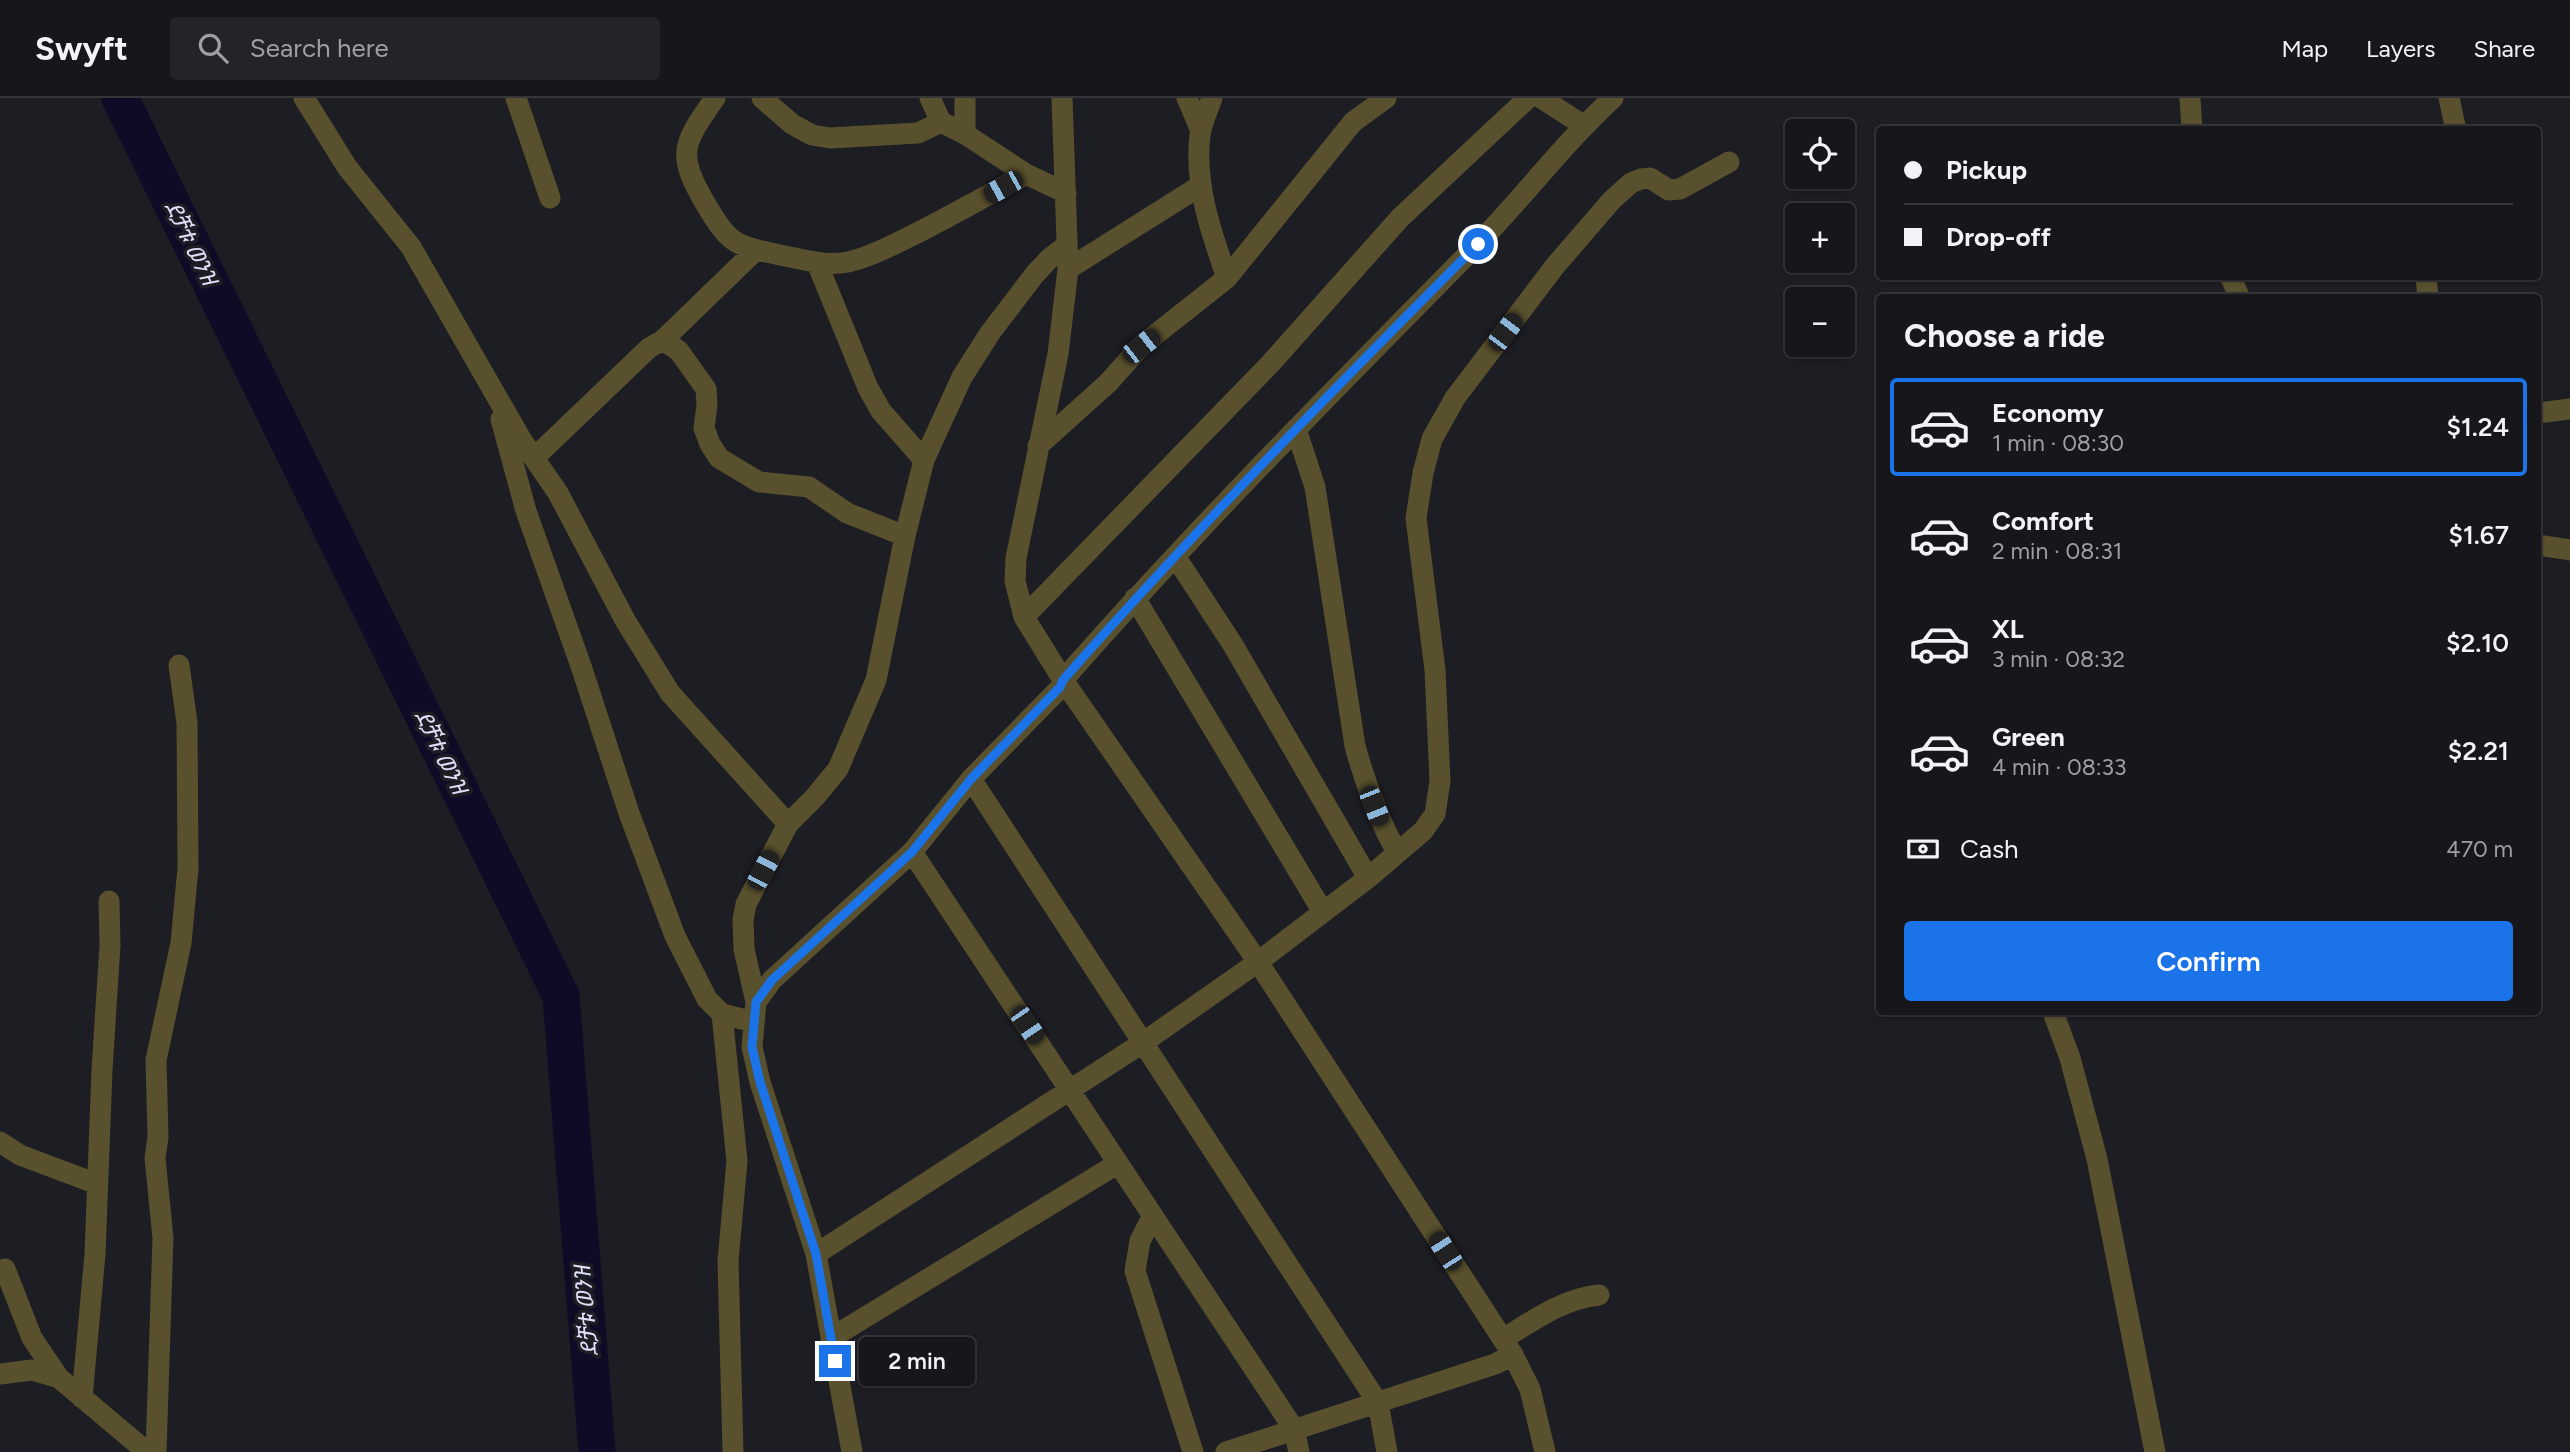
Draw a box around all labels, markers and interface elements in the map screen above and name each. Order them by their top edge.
search box [170,17,660,80]
text: Swyft [35,29,128,68]
icon: search [194,29,232,67]
text: Search here [250,32,389,64]
text: Map [2281,34,2328,63]
text: Layers [2366,34,2435,63]
text: Share [2473,34,2535,63]
map controls [1785,119,1855,357]
button: locate [1785,119,1855,189]
text: Pickup [1946,154,2027,186]
car [980,168,1027,206]
water label: ደቻቱ ወንዝ [159,196,225,292]
button: + [1785,203,1855,273]
text: Drop-off [1946,221,2051,253]
route start [1462,228,1494,260]
button: − [1785,287,1855,357]
car [1484,309,1527,355]
text: Choose a ride [1904,317,2105,355]
car [1118,325,1165,367]
icon: car [1908,396,1971,459]
text: Economy [1992,397,2104,429]
text: $1.24 [2446,411,2509,443]
text: 1 min · 08:30 [1992,429,2124,457]
icon: car [1908,504,1971,567]
text: Comfort [1992,505,2094,537]
text: $1.67 [2448,519,2509,551]
text: 2 min · 08:31 [1992,537,2122,565]
icon: car [1908,612,1971,675]
text: XL [1992,613,2024,645]
text: $2.10 [2446,627,2509,659]
text: 3 min · 08:32 [1992,645,2125,673]
water label: ደቻቱ ወንዝ [409,705,475,801]
icon: car [1908,720,1971,783]
text: Green [1992,721,2065,753]
text: $2.21 [2448,735,2509,767]
text: 4 min · 08:33 [1992,753,2127,781]
car [1357,783,1392,829]
icon: cash [1904,830,1942,868]
text: Cash [1960,833,2019,865]
text: 470 m [2446,835,2513,863]
car [744,847,783,893]
button: Confirm [1904,921,2513,1001]
car [1007,1002,1048,1048]
car [1425,1228,1466,1274]
water label: ደቻቱ ወንዝ [568,1262,604,1357]
callout: 2 min [860,1336,975,1386]
route end [819,1345,851,1377]
text: 2 min [888,1347,946,1375]

